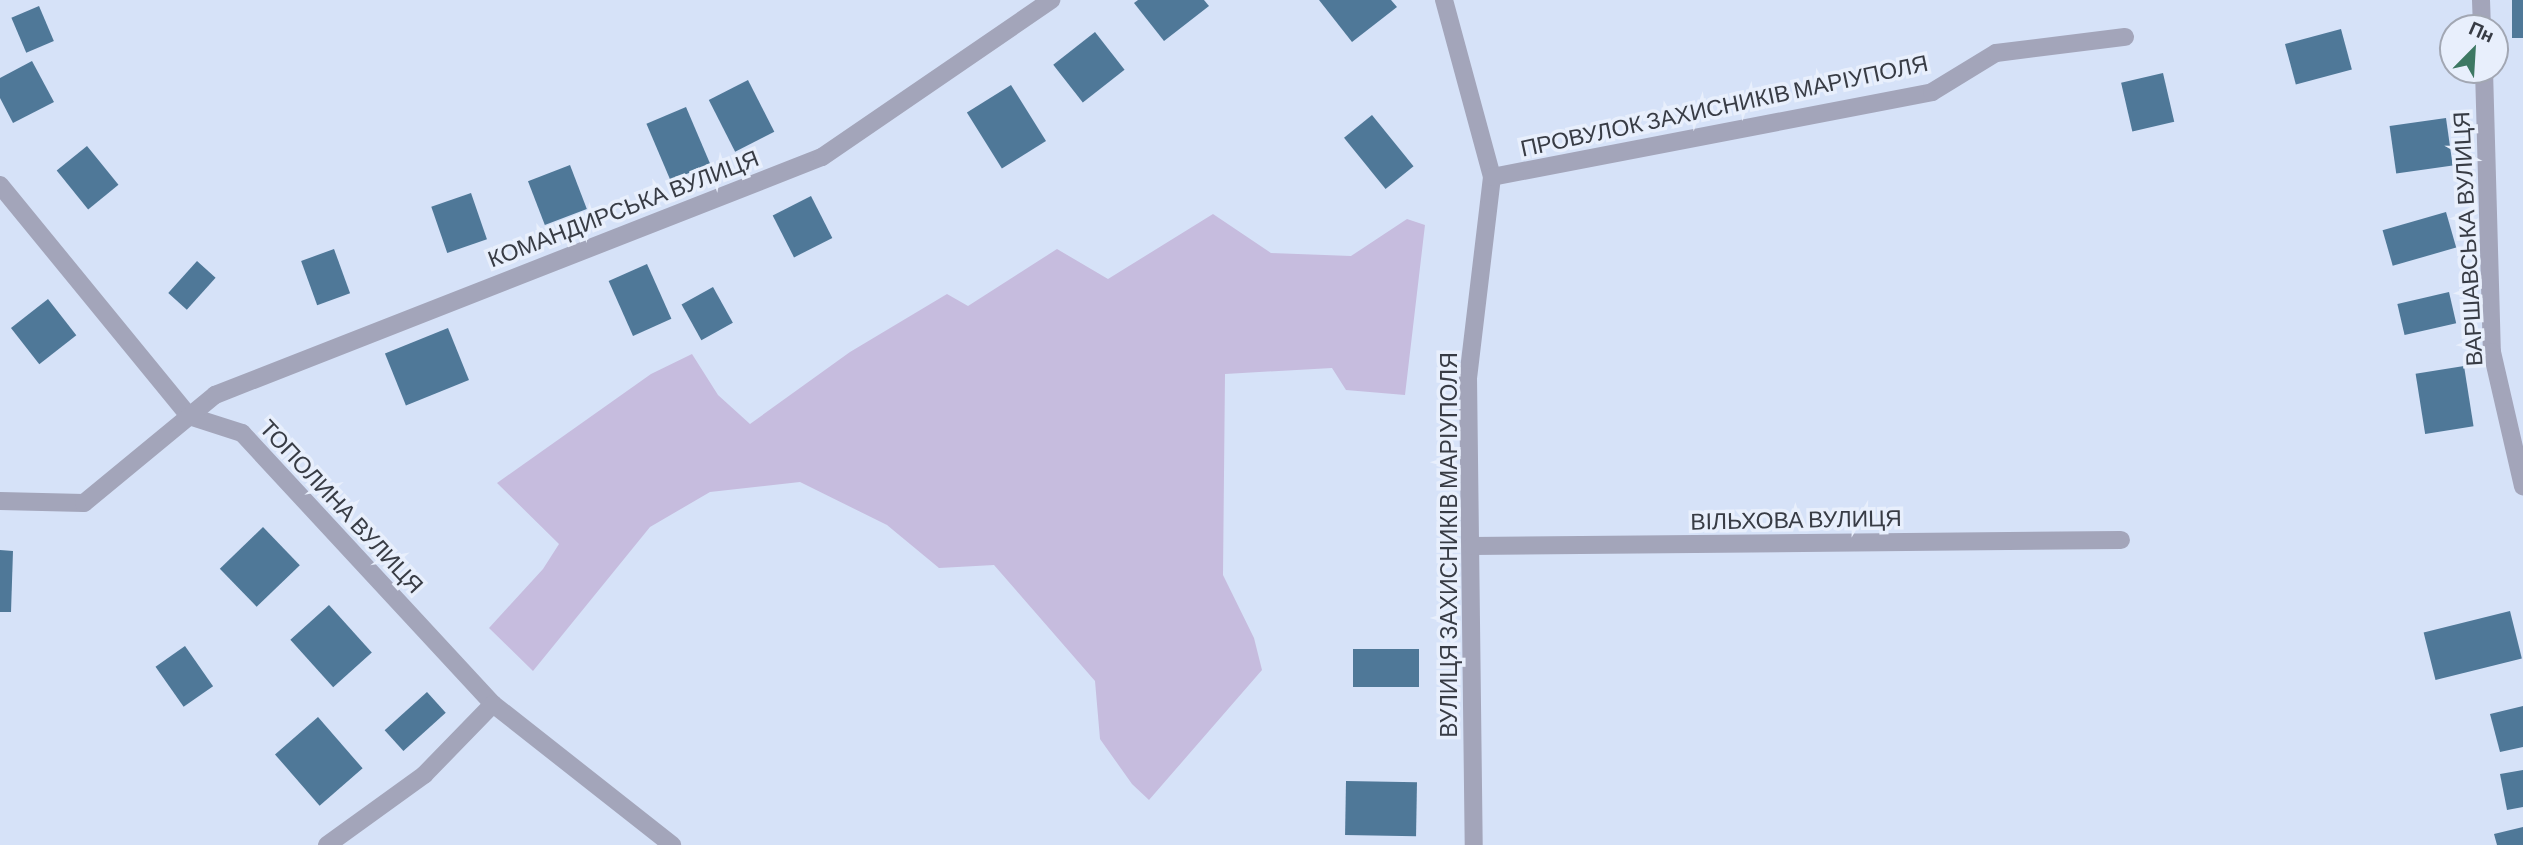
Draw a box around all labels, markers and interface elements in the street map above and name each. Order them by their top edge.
north arrow [2439,14,2509,84]
text: Пн [2466,16,2498,47]
street label: ПРОВУЛОК ЗАХИСНИКІВ МАРІУПОЛЯ [1518,48,1930,162]
street label: ВАРШАВСЬКА ВУЛИЦЯ [2447,111,2487,367]
street label: КОМАНДИРСЬКА ВУЛИЦЯ [484,144,762,272]
street label: ВУЛИЦЯ ЗАХИСНИКІВ МАРІУПОЛЯ [1434,352,1462,738]
street label: ТОПОЛИНА ВУЛИЦЯ [255,414,429,598]
street label: ВІЛЬХОВА ВУЛИЦЯ [1690,503,1902,535]

